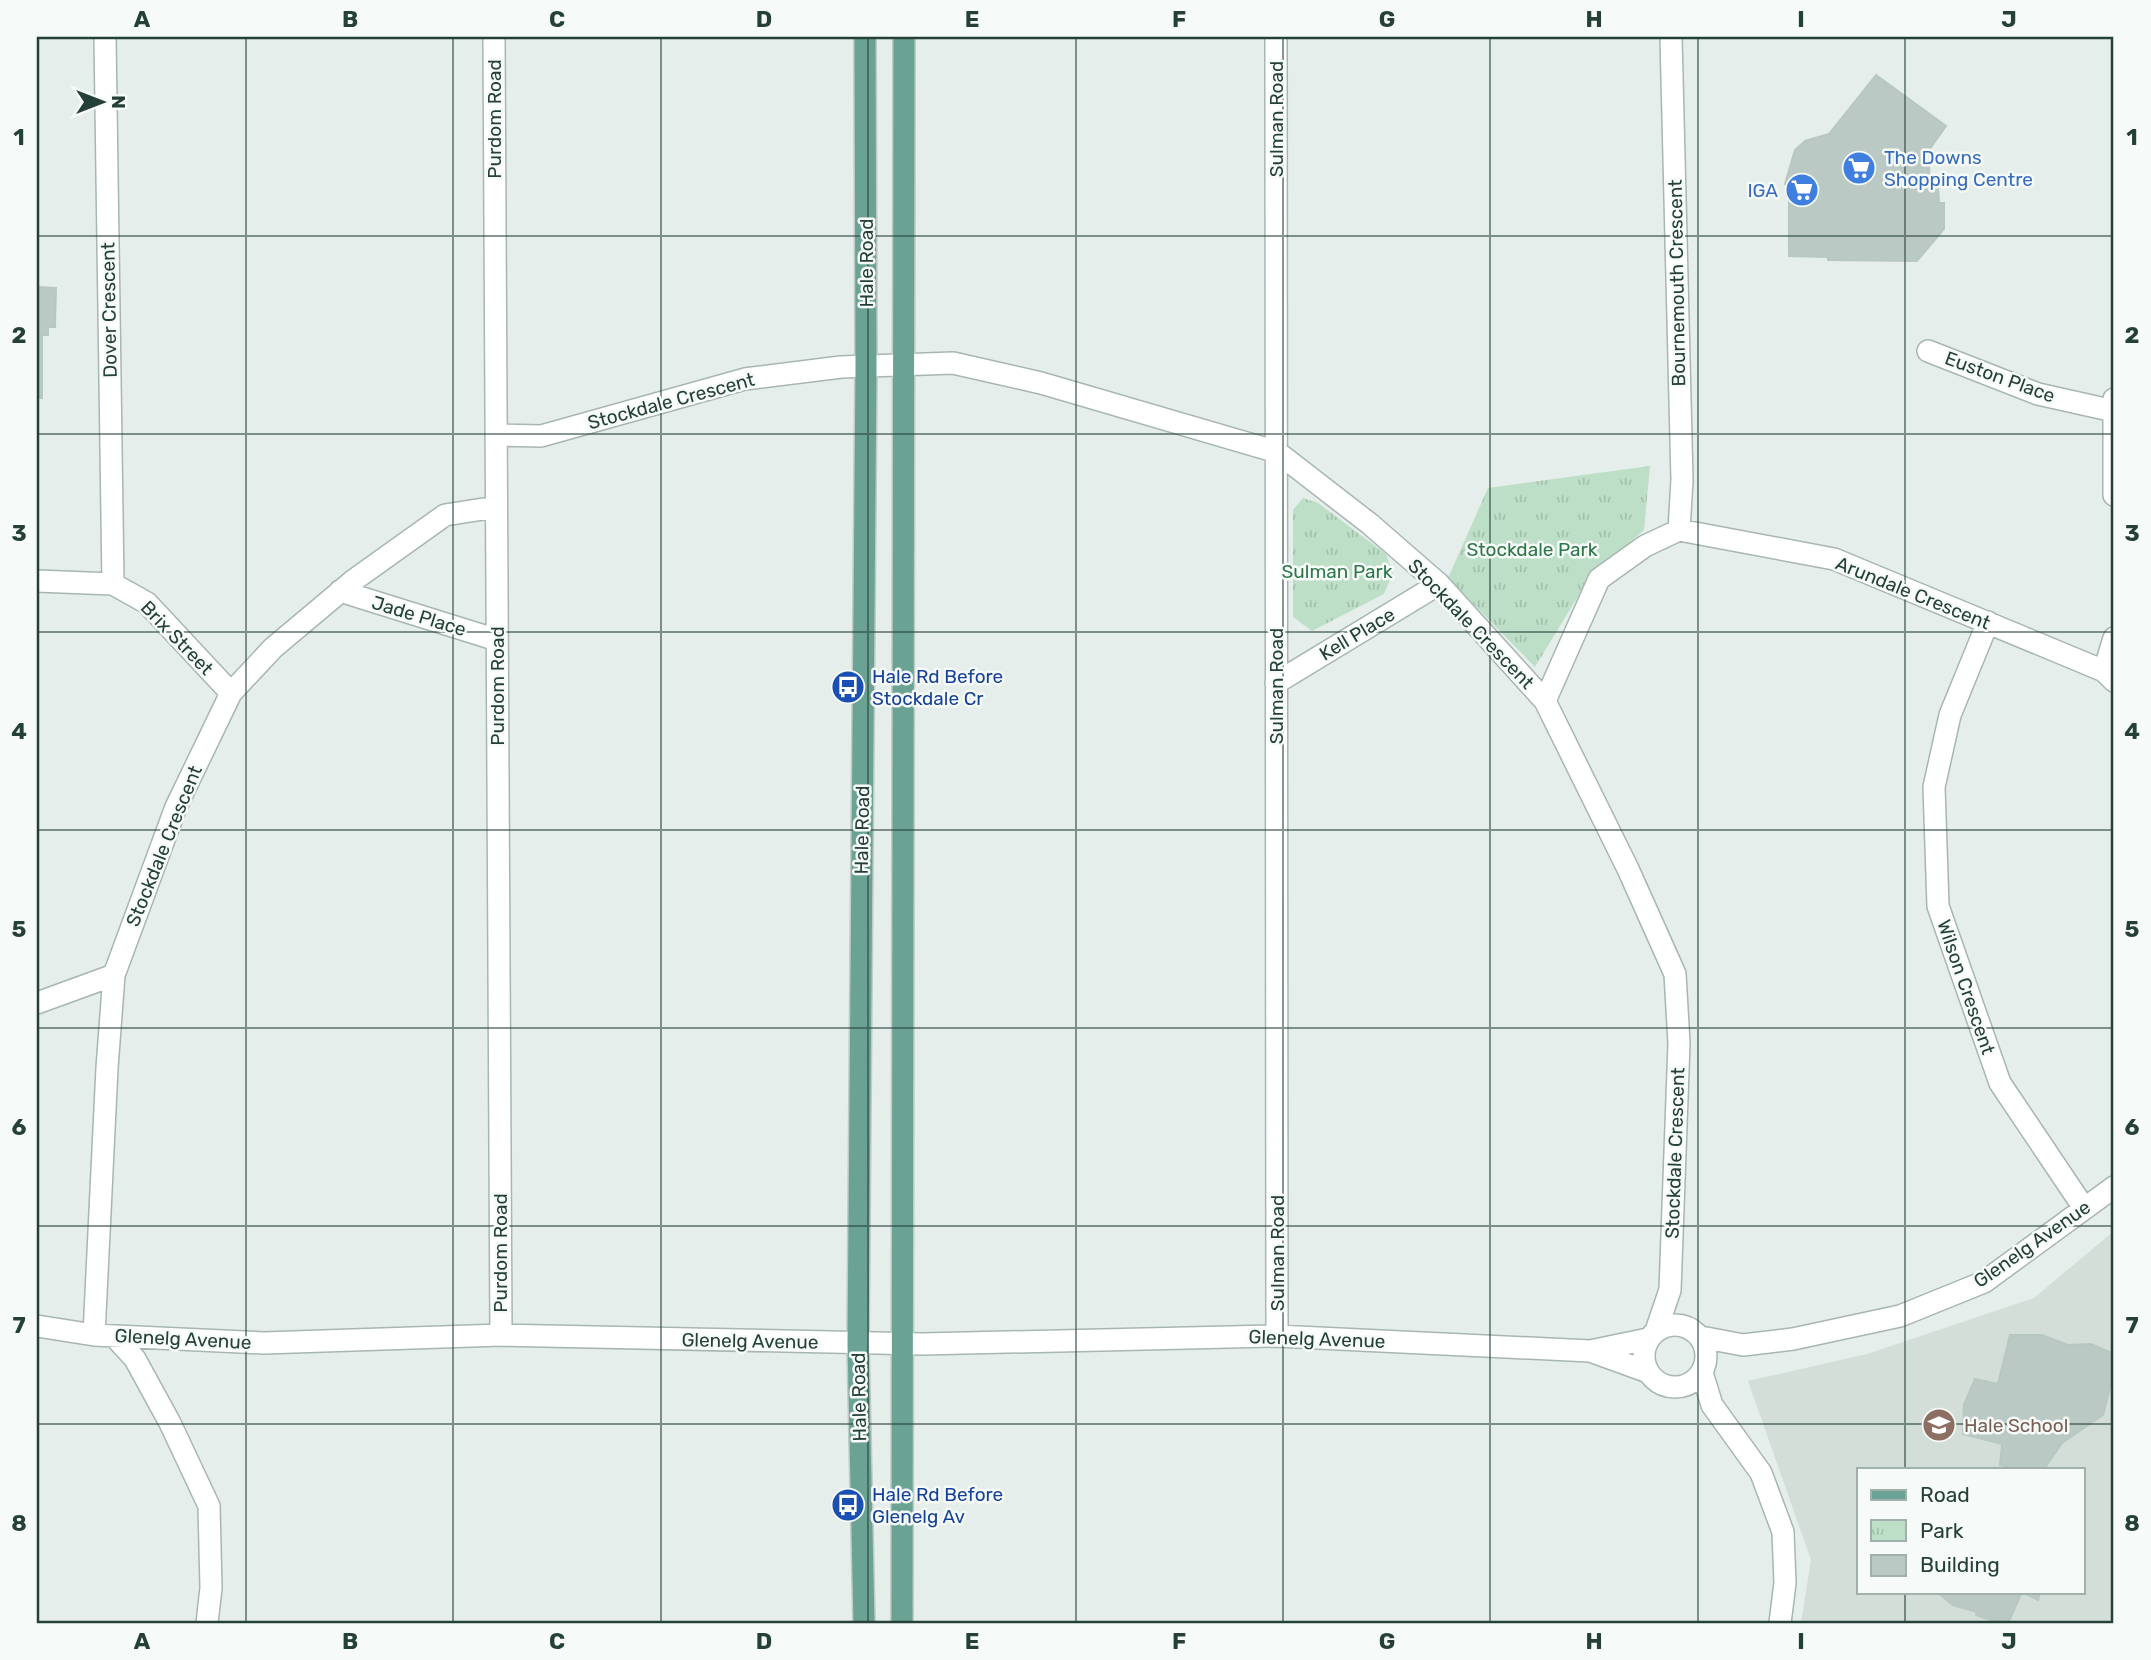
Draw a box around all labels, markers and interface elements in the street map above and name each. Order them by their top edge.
text: A [134,5,151,33]
text: B [342,5,358,33]
text: C [549,5,565,33]
text: D [756,5,772,33]
text: E [965,5,979,33]
text: F [1172,5,1186,33]
text: G [1379,5,1395,33]
text: H [1585,5,1603,33]
text: I [1797,5,1805,33]
text: J [2001,5,2017,33]
street label: Purdom Road [483,59,506,179]
street label: Sulman Road [1265,61,1288,177]
north arrow [66,66,136,136]
text: N [107,95,130,109]
text: 1 [13,123,25,151]
text: 1 [2126,123,2138,151]
place label: The Downs Shopping Centre [1884,146,2033,191]
supermarket icon: The Downs Shopping Centre [1840,149,1878,187]
supermarket icon: IGA [1783,171,1821,209]
street label: Bournemouth Crescent [1664,179,1690,387]
place label: IGA [1747,179,1778,202]
street label: Hale Road [855,219,878,308]
street label: Dover Crescent [96,241,122,378]
text: 2 [12,321,26,349]
text: 2 [2125,321,2139,349]
street label: Euston Place [1942,346,2058,408]
street label: Stockdale Crescent [585,368,757,434]
text: 3 [11,519,27,547]
text: 3 [2124,519,2140,547]
park label: Stockdale Park [1466,538,1598,561]
street label: Arundale Crescent [1832,552,1994,635]
street label: Stockdale Crescent [1403,554,1539,694]
park label: Sulman Park [1282,560,1393,583]
street label: Jade Place [369,591,469,641]
street label: Brix Street [136,596,218,680]
street label: Kell Place [1315,603,1399,665]
street label: Purdom Road [486,626,509,746]
street label: Sulman Road [1265,628,1288,744]
place label: Hale Rd Before Stockdale Cr [872,665,1003,710]
bus stop icon: Hale Rd Before Stockdale Cr [829,668,867,706]
text: 4 [11,717,27,745]
text: 4 [2124,717,2140,745]
street label: Stockdale Crescent [121,762,207,930]
street label: Hale Road [850,785,874,875]
text: 5 [12,915,27,943]
text: 5 [2125,915,2140,943]
street label: Wilson Crescent [1932,917,2000,1058]
street label: Stockdale Crescent [1661,1066,1690,1239]
text: 6 [12,1113,27,1141]
text: 6 [2125,1113,2140,1141]
street label: Purdom Road [489,1193,512,1313]
street label: Sulman Road [1266,1195,1289,1311]
street label: Glenelg Avenue [1969,1195,2095,1293]
text: 7 [12,1311,26,1339]
text: 7 [2125,1311,2139,1339]
street label: Glenelg Avenue [114,1324,252,1354]
street label: Glenelg Avenue [1248,1325,1386,1353]
street label: Glenelg Avenue [681,1328,819,1354]
street label: Hale Road [847,1352,871,1442]
school or university icon: Hale School [1920,1406,1958,1444]
place label: Hale School [1964,1414,2068,1437]
legend [1857,1468,2084,1594]
text: Road [1920,1482,1970,1507]
place label: Hale Rd Before Glenelg Av [872,1483,1003,1528]
bus stop icon: Hale Rd Before Glenelg Av [829,1486,867,1524]
text: 8 [11,1509,27,1537]
text: 8 [2124,1509,2140,1537]
text: Park [1920,1518,1964,1543]
text: Building [1920,1552,2000,1577]
text: A [134,1627,151,1655]
text: B [342,1627,358,1655]
text: C [549,1627,565,1655]
text: D [756,1627,772,1655]
text: E [965,1627,979,1655]
text: F [1172,1627,1186,1655]
text: G [1379,1627,1395,1655]
text: H [1585,1627,1603,1655]
text: I [1797,1627,1805,1655]
text: J [2001,1627,2017,1655]

